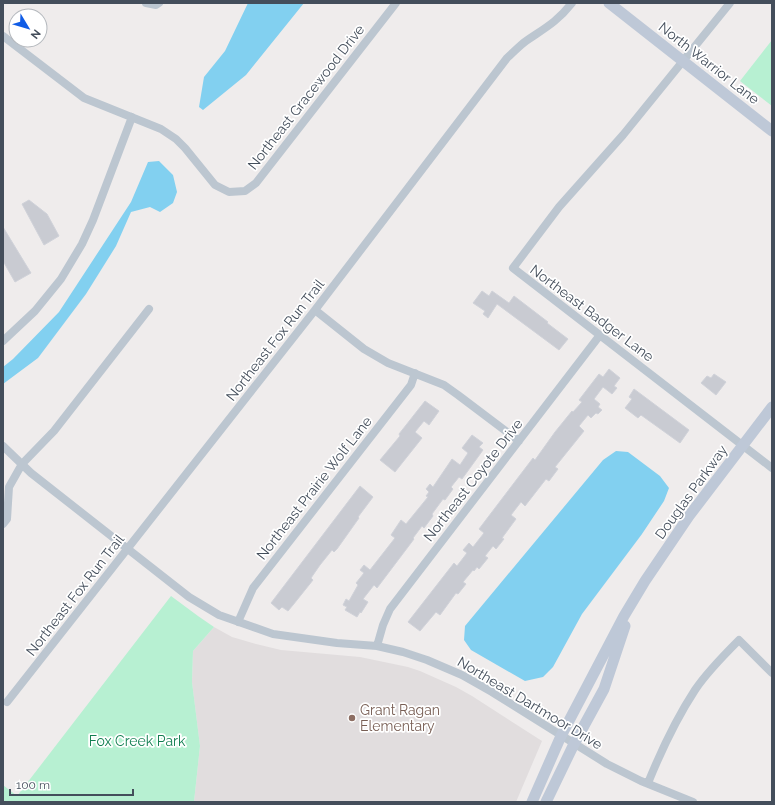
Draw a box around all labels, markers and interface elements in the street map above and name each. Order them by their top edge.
north arrow [8,8,48,48]
street label: North Warrior Lane [656,19,762,107]
street label: Northeast Gracewood Drive [244,21,368,173]
text: N [28,27,43,41]
street label: Northeast Badger Lane [527,261,657,365]
street label: Northeast Fox Run Trail [223,276,327,404]
street label: Northeast Prairie Wolf Lane [253,413,375,563]
street label: Northeast Coyote Drive [420,416,526,544]
street label: Douglas Parkway [652,442,731,542]
street label: Northeast Fox Run Trail [23,531,127,659]
street label: Northeast Dartmoor Drive [455,653,605,753]
place label: Grant Ragan Elementary [360,702,440,734]
marker: Grant Ragan Elementary [347,713,357,723]
park label: Fox Creek Park [89,733,186,749]
scale bar [10,771,133,797]
text: 100 m [16,778,50,792]

